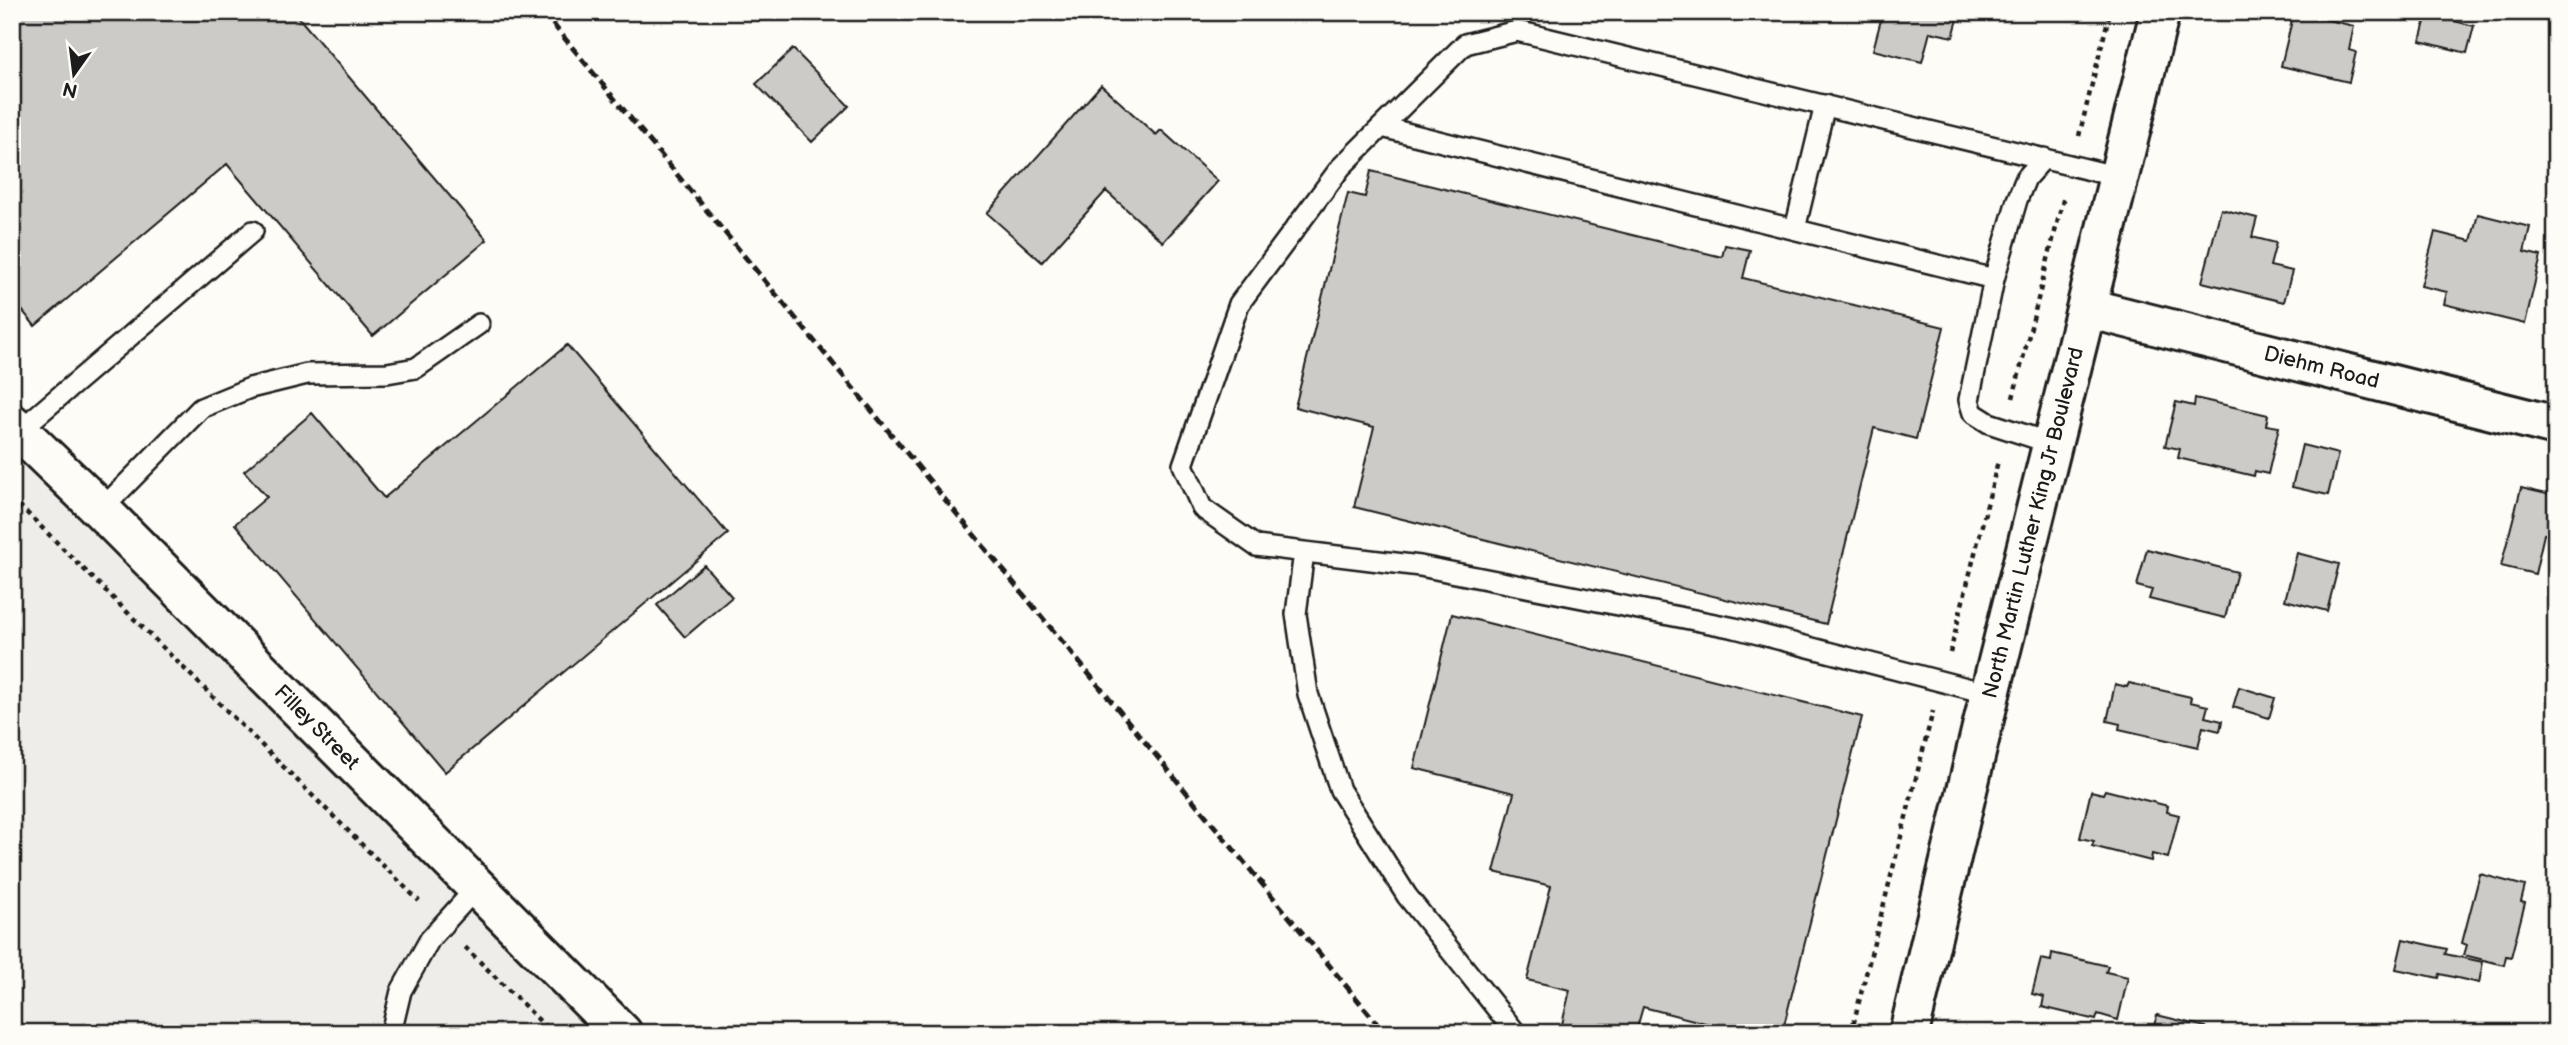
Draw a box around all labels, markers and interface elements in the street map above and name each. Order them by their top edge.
north arrow [38,38,108,108]
text: N [61,76,80,102]
street label: Diehm Road [2261,341,2382,394]
street label: North Martin Luther King Jr Boulevard [1977,345,2089,701]
street label: Filley Street [269,680,365,775]

